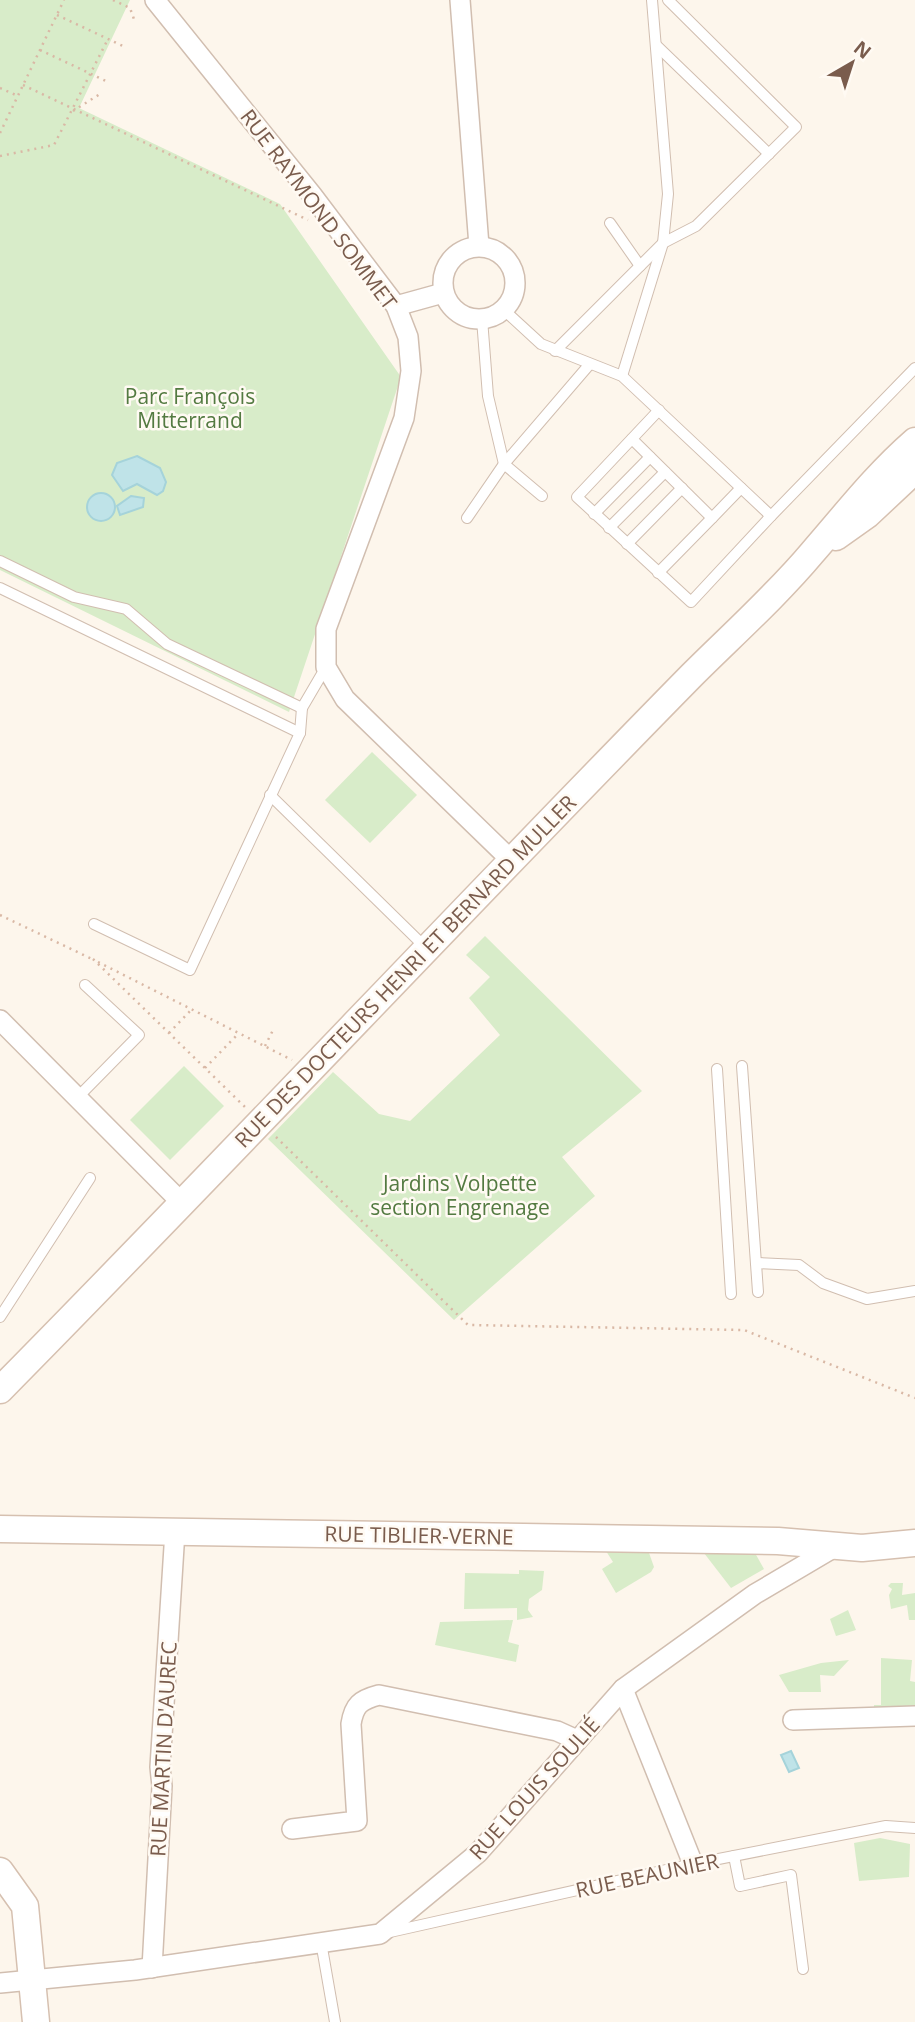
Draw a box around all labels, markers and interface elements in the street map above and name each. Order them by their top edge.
north arrow [817,28,887,98]
text: N [849,35,877,65]
street label: RUE RAYMOND SOMMET [234,103,404,315]
park label: Parc François Mitterrand [125,382,255,434]
street label: RUE DES DOCTEURS HENRI ET BERNARD MULLER [228,789,582,1153]
park label: Jardins Volpette section Engrenage [370,1169,550,1221]
street label: RUE TIBLIER-VERNE [324,1519,514,1551]
street label: RUE MARTIN D'AUREC [143,1641,183,1857]
street label: RUE LOUIS SOULIÉ [463,1711,605,1865]
street label: RUE BEAUNIER [573,1846,721,1904]

